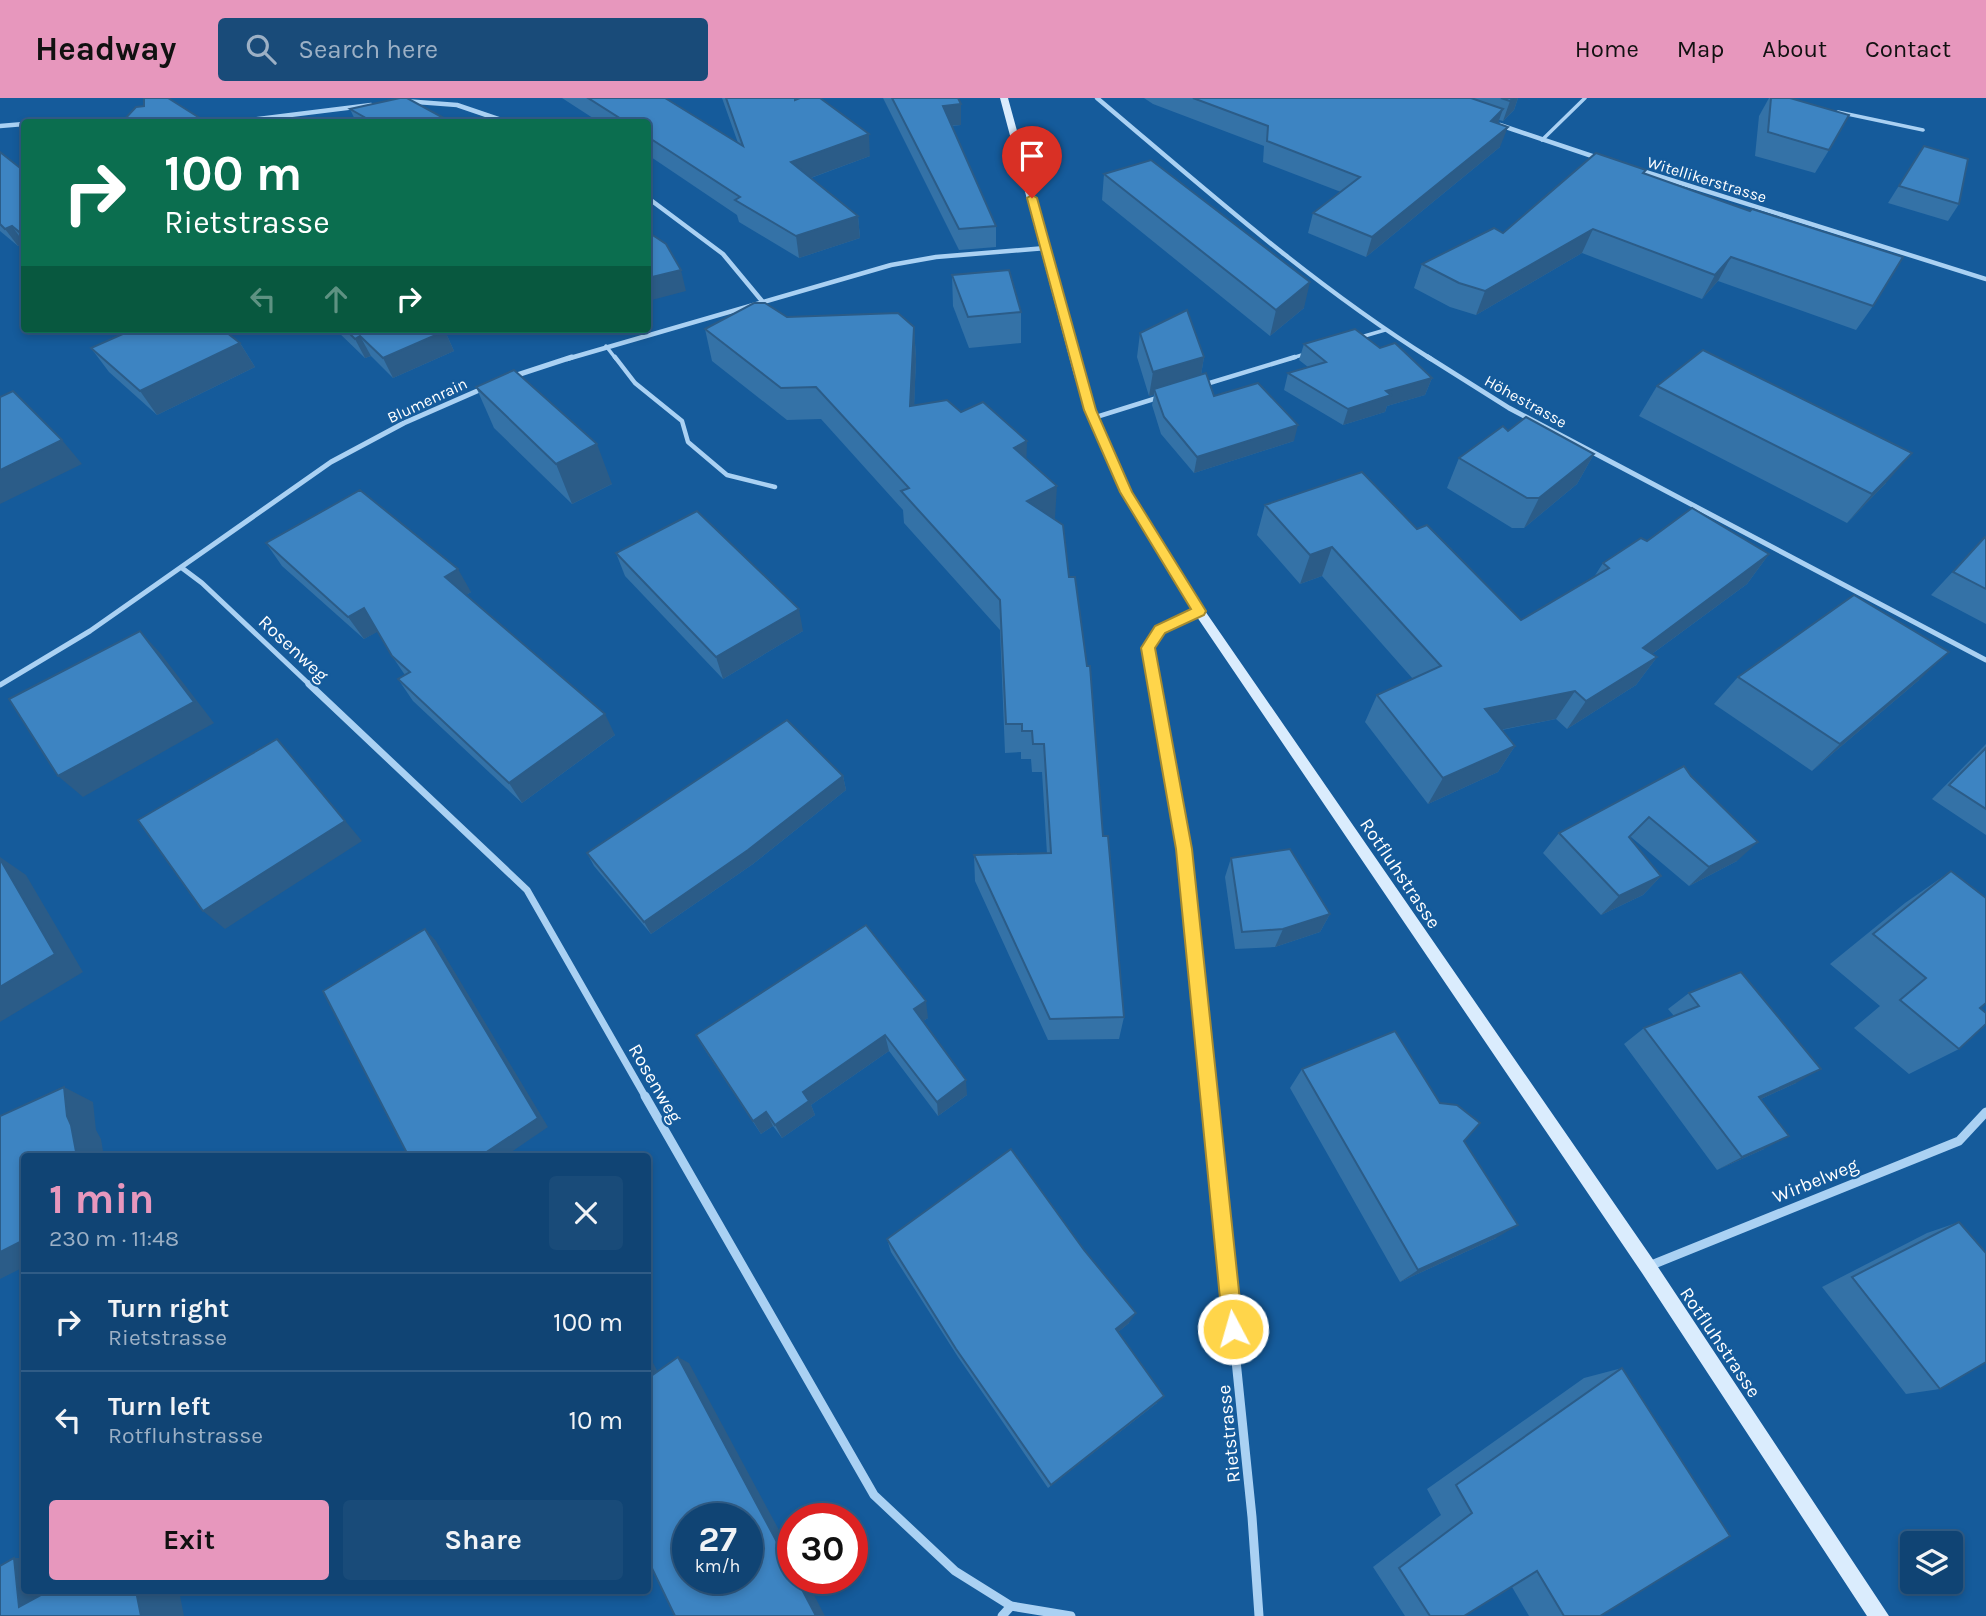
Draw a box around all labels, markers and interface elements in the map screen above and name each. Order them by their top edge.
search box [218,18,708,81]
text: Headway [35,30,176,68]
icon: search [242,30,280,68]
text: Search here [298,34,438,65]
text: Home [1575,35,1639,63]
text: Map [1677,35,1724,63]
text: About [1762,35,1827,63]
text: Contact [1865,35,1951,63]
pin [1002,126,1062,198]
icon: arrive [1013,137,1051,175]
text: 100 m [164,145,302,202]
icon: right [49,147,140,238]
street label: Witellikerstrasse [1645,152,1769,207]
text: Rietstrasse [164,204,330,241]
icon: left [244,280,282,318]
icon: ahead [317,280,355,318]
icon: right [390,280,428,318]
street label: Höhestrasse [1481,371,1570,432]
street label: Blumenrain [384,374,470,427]
street label: Rosenweg [254,611,333,687]
street label: Rotfluhstrasse [1355,814,1445,933]
street label: Rosenweg [624,1040,687,1127]
street label: Wirbelweg [1769,1154,1862,1208]
text: 1 min [49,1174,154,1224]
button: close [549,1176,623,1250]
text: 230 m · 11:48 [49,1225,179,1252]
street label: Rotfluhstrasse [1675,1283,1765,1402]
position arrow [1196,1292,1270,1366]
text: Turn right [108,1293,229,1324]
icon: right [49,1303,87,1341]
text: 100 m [553,1307,623,1338]
text: Rietstrasse [108,1324,227,1351]
street label: Rietstrasse [1213,1384,1245,1484]
text: Turn left [108,1391,210,1422]
icon: left [49,1401,87,1439]
text: 10 m [568,1405,623,1436]
text: Rotfluhstrasse [108,1422,263,1449]
button: Exit [49,1500,329,1580]
button: Share [343,1500,623,1580]
speed limit sign: 30 [777,1503,868,1594]
text: 27 [698,1519,737,1560]
map controls [1900,1531,1963,1594]
button: layers [1900,1531,1963,1594]
text: km/h [695,1555,740,1577]

